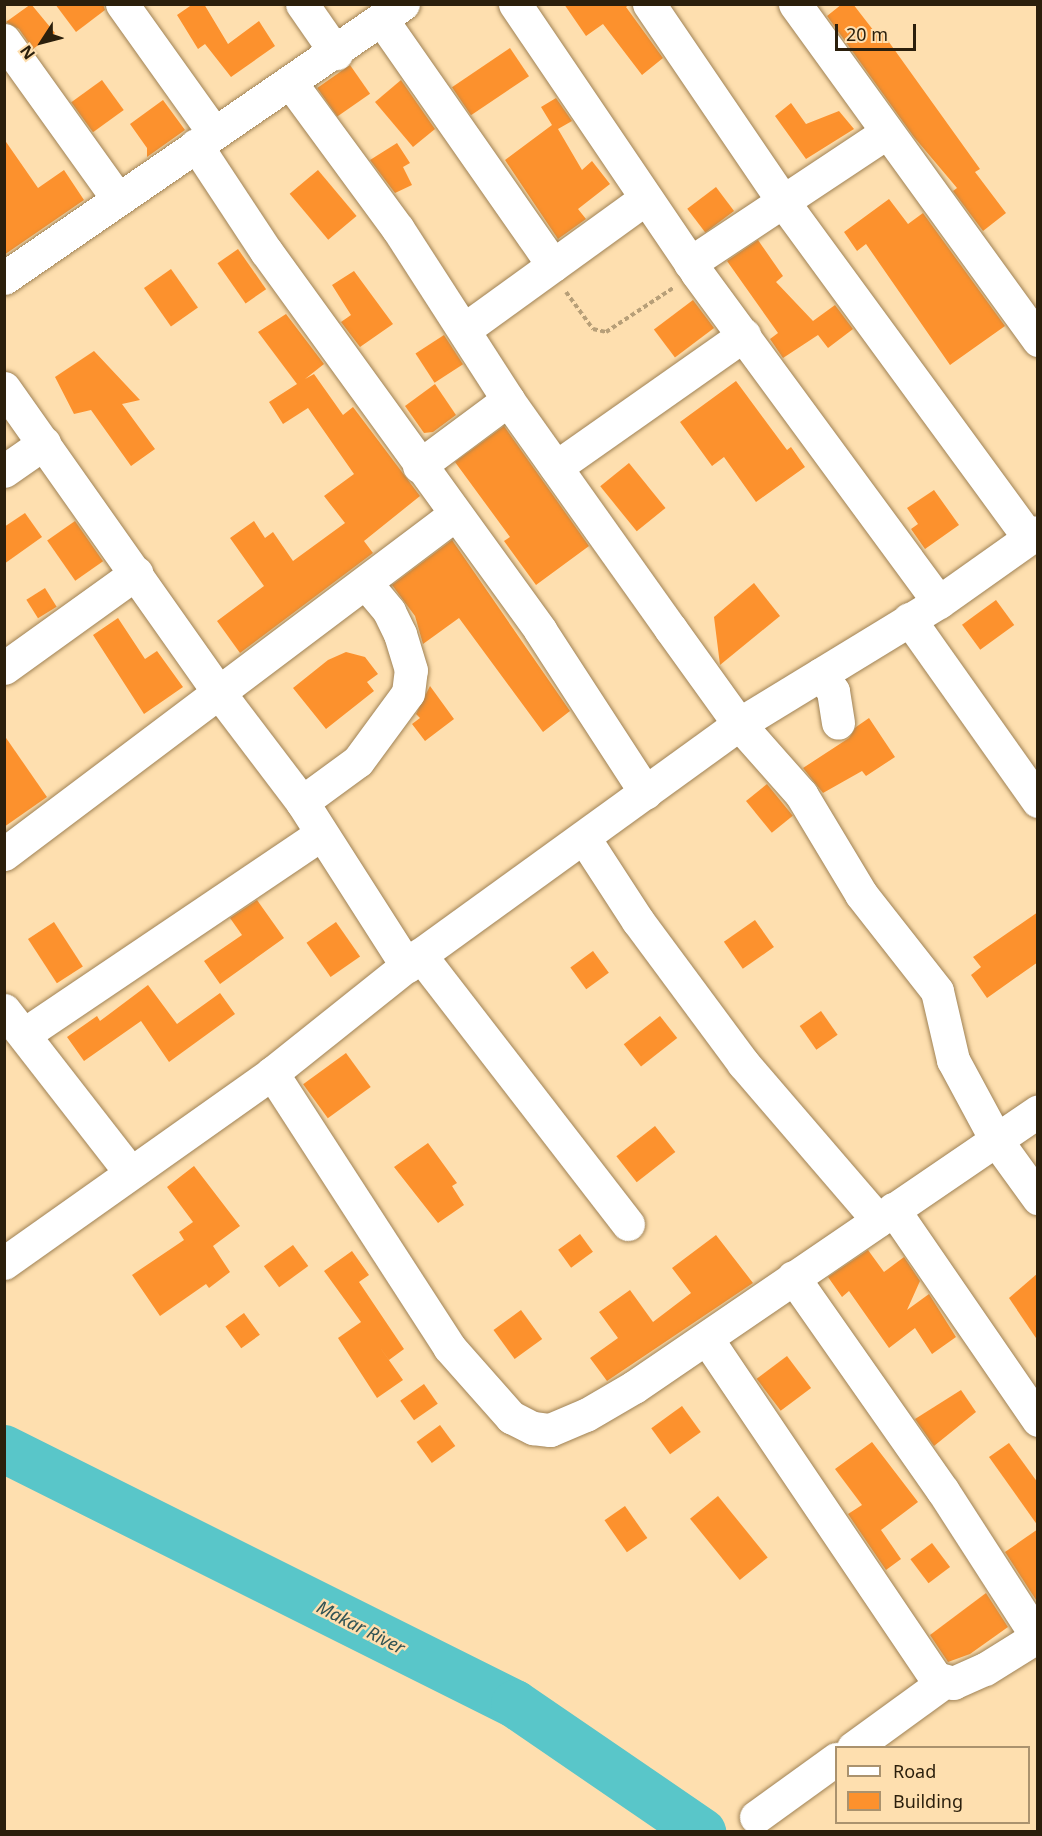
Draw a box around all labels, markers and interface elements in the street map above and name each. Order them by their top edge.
north arrow [12,12,72,72]
scale bar [838,12,919,50]
text: 20 m [846,22,888,46]
text: N [15,41,40,64]
water label: Makar River [313,1596,409,1658]
legend [835,1746,1030,1824]
text: Road [893,1759,936,1783]
text: Building [893,1789,963,1813]

